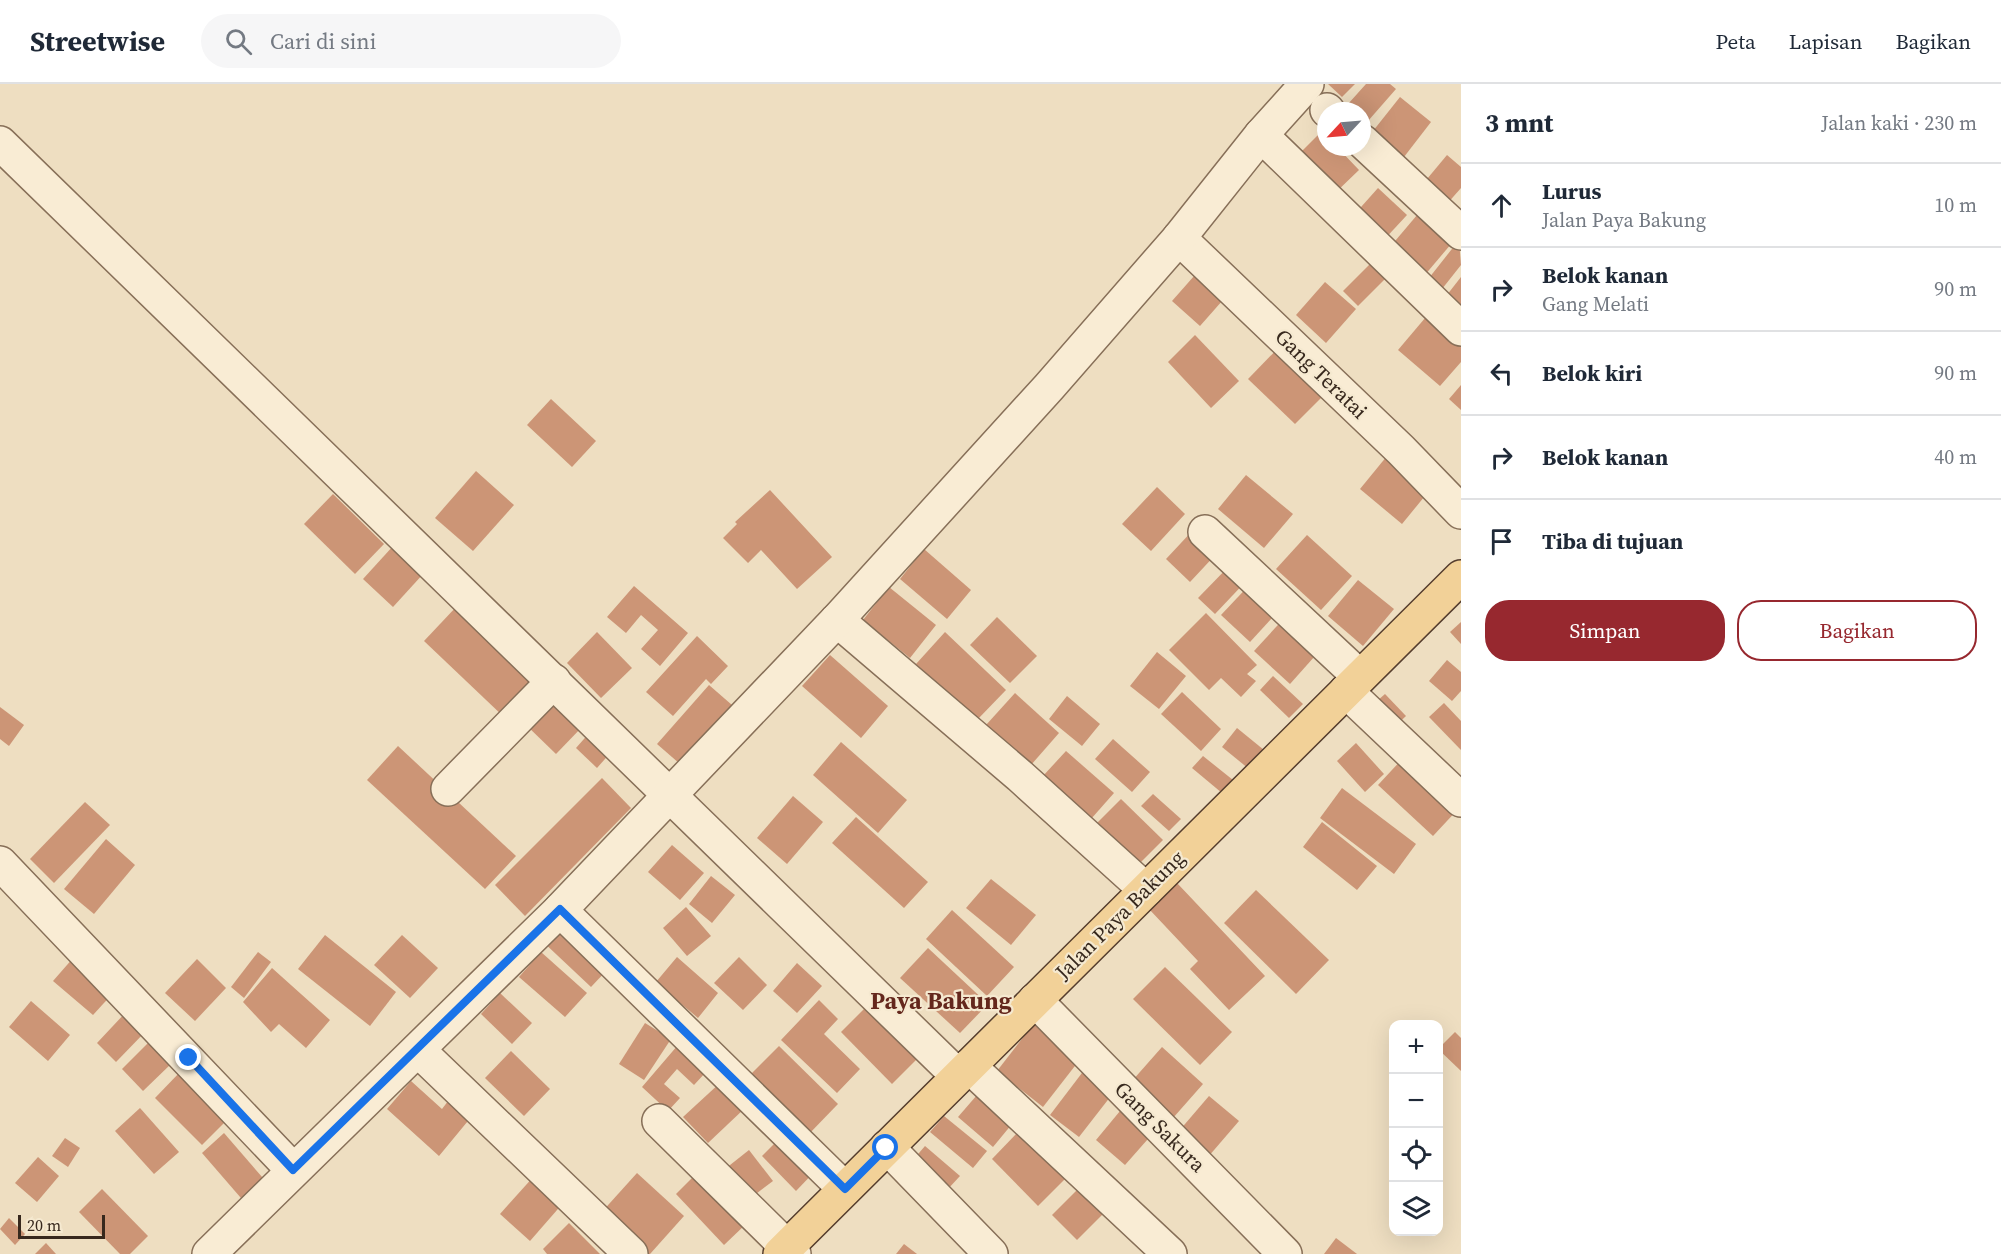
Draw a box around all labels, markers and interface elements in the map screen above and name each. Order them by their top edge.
search box [201,14,621,68]
text: Streetwise [30,22,165,60]
icon: search [222,25,255,58]
text: Cari di sini [270,26,376,56]
text: Peta [1715,27,1756,56]
text: Lapisan [1789,27,1862,56]
text: Bagikan [1895,27,1971,56]
north arrow [1317,102,1371,156]
text: 3 mnt [1485,105,1553,141]
text: Jalan kaki · 230 m [1821,109,1977,137]
text: Lurus [1542,176,1601,206]
icon: ahead [1485,189,1518,222]
text: 10 m [1934,191,1977,219]
text: Jalan Paya Bakung [1542,206,1706,234]
text: Belok kanan [1542,260,1668,290]
icon: right [1485,273,1518,306]
text: 90 m [1934,275,1977,303]
text: Gang Melati [1542,290,1649,318]
street label: Gang Teratai [1269,322,1374,425]
icon: left [1485,357,1518,390]
text: Belok kiri [1542,358,1642,388]
text: 90 m [1934,359,1977,387]
icon: right [1485,441,1518,474]
text: Belok kanan [1542,442,1668,472]
text: 40 m [1934,443,1977,471]
icon: arrive [1485,525,1518,558]
text: Tiba di tujuan [1542,526,1683,556]
button: Simpan [1485,600,1725,661]
button: Bagikan [1737,600,1977,661]
street label: Jalan Paya Bakung [1048,843,1191,987]
district label: Paya Bakung [870,984,1012,1017]
map controls [1389,1020,1443,1236]
button: + [1389,1020,1443,1074]
route end [175,1044,201,1070]
button: − [1389,1074,1443,1128]
street label: Gang Sakura [1108,1075,1213,1179]
button: locate [1389,1128,1443,1182]
route start [872,1134,898,1160]
button: layers [1389,1182,1443,1236]
scale bar [18,1212,105,1240]
text: 20 m [27,1214,61,1236]

